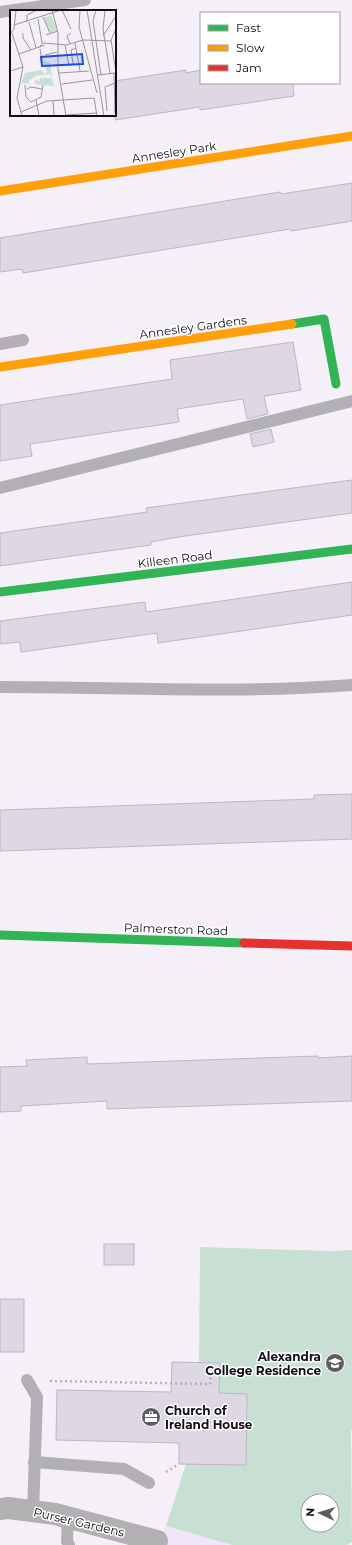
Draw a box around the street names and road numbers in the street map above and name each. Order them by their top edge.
street label: Annesley Park [131,138,218,166]
street label: Annesley Gardens [138,312,248,342]
street label: Killeen Road [137,547,213,571]
street label: Palmerston Road [124,920,228,938]
street label: Purser Gardens [32,1504,126,1540]

